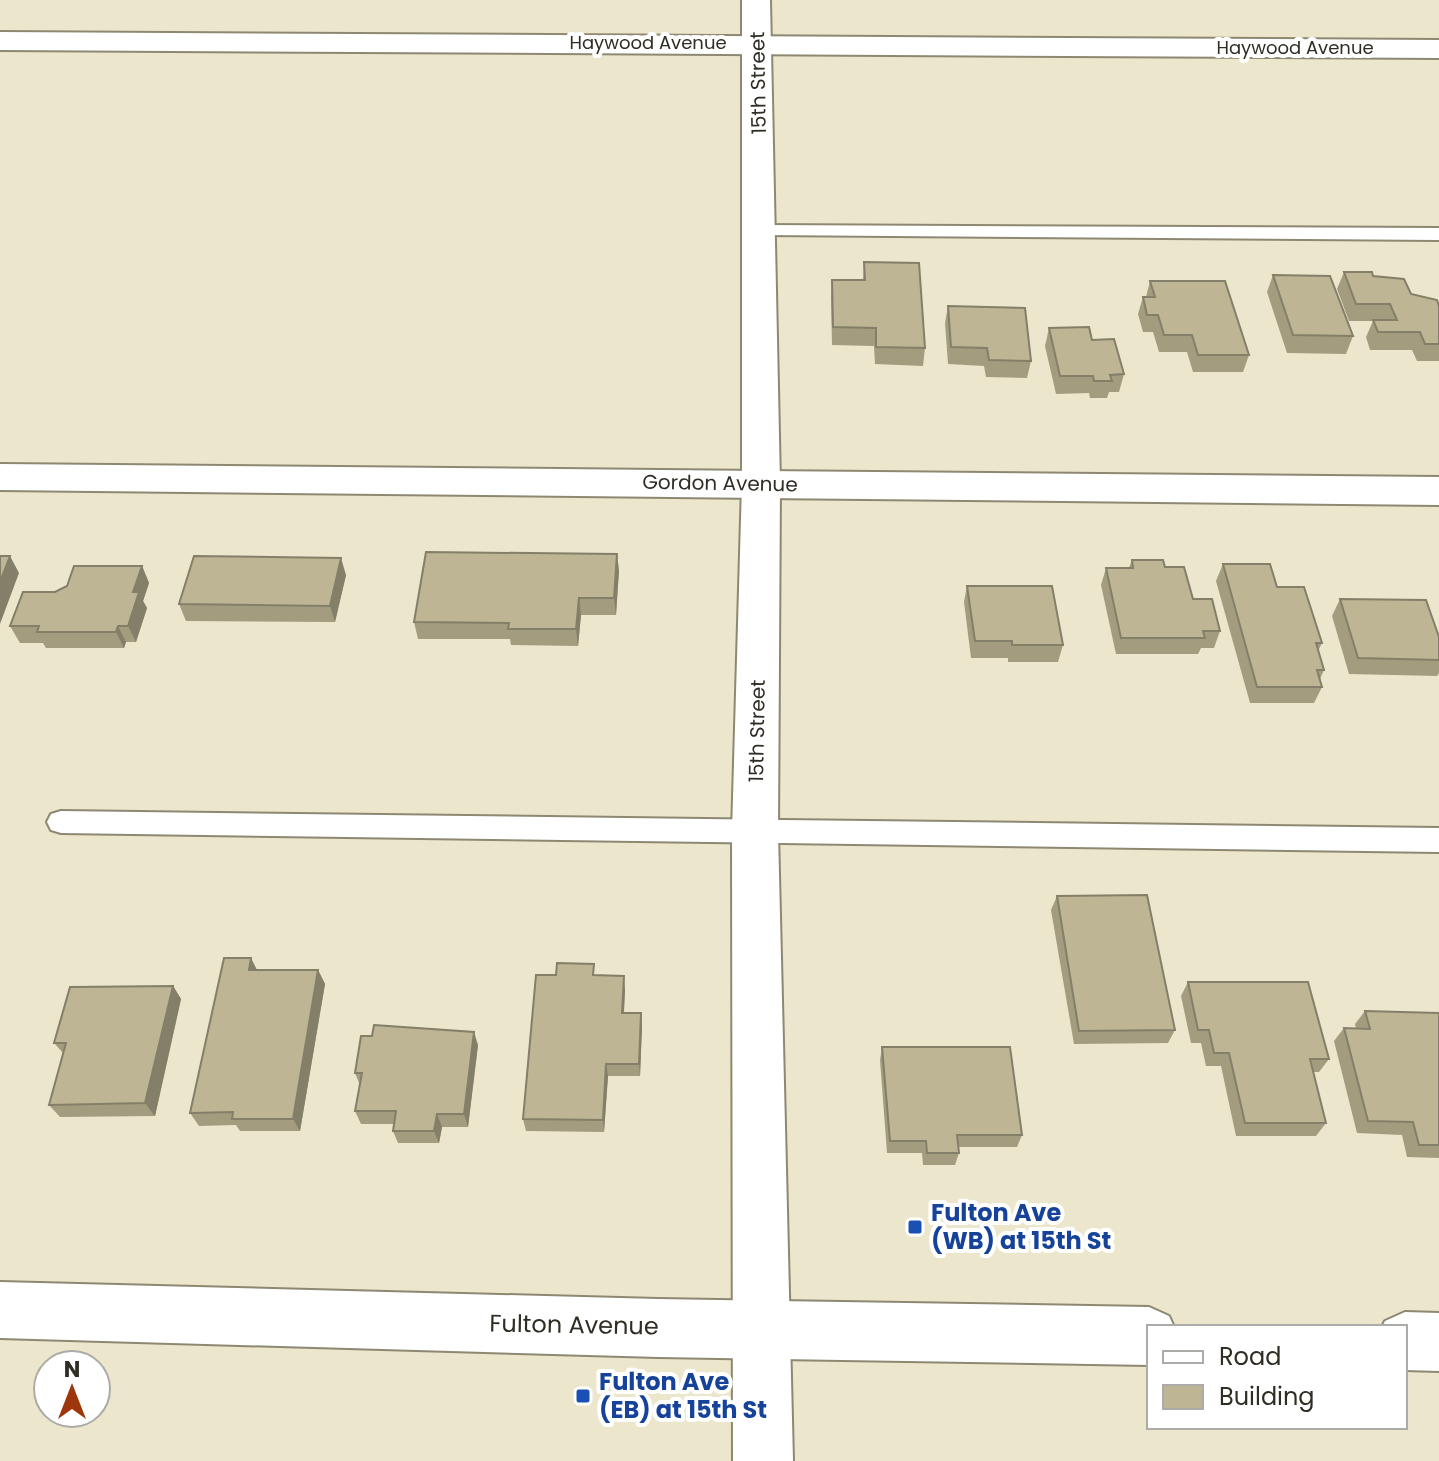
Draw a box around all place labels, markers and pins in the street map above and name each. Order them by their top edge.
place label: Fulton Ave (WB) at 15th St [931,1196,1111,1257]
marker: Fulton Ave (WB) at 15th St [906,1218,924,1236]
place label: Fulton Ave (EB) at 15th St [599,1365,767,1426]
marker: Fulton Ave (EB) at 15th St [574,1387,592,1405]

